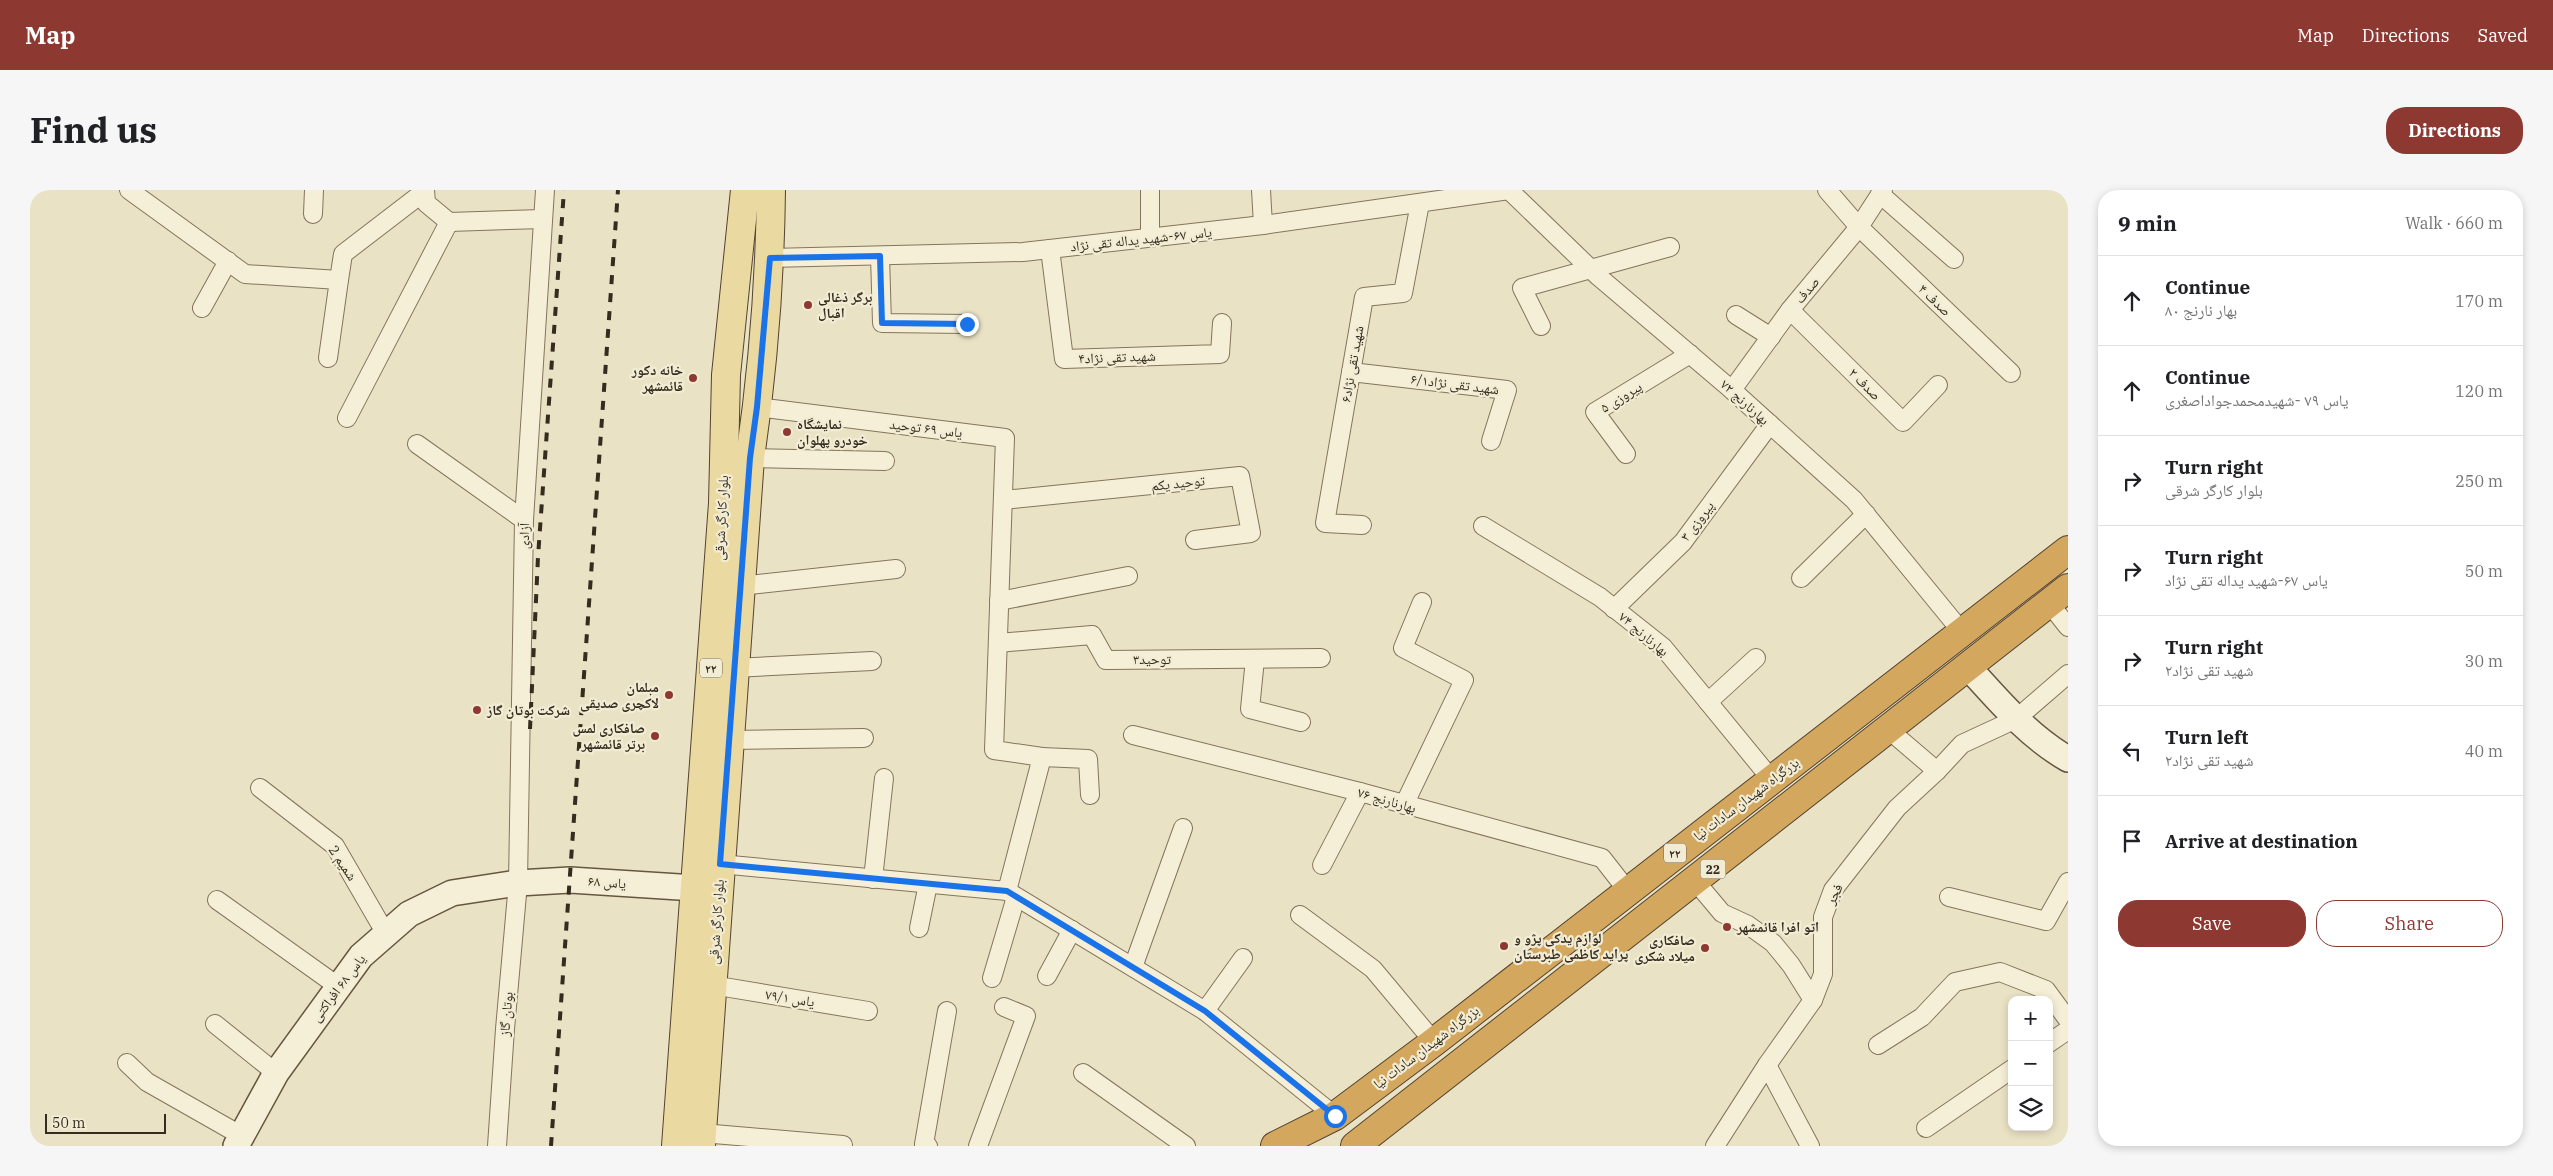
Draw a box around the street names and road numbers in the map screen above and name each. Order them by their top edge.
street label: یاس ۶۷-شهید یداله تقی نژاد [1069,223,1213,255]
street label: صدف [1791,273,1823,307]
street label: صدف ۴ [1915,280,1955,320]
street label: شهید تقی نژاد۶ [1336,324,1368,404]
street label: شهید تقی نژاد۴ [1078,347,1156,367]
street label: صدف ۲ [1845,364,1885,404]
street label: شهید تقی نژاد۶/۱ [1410,370,1500,398]
street label: بهارنارنج ۷۲ [1716,375,1773,430]
street label: پیروزی ۵ [1597,377,1645,417]
street label: یاس ۶۹ توحید [888,415,964,441]
street label: توحید یکم [1150,471,1206,496]
street label: بلوار کارگر شرقی [710,475,732,561]
street label: پیروزی ۳ [1676,497,1718,545]
street label: آزادی [515,522,533,549]
street label: بهارنارنج ۷۴ [1615,608,1673,661]
street label: توحید۳ [1133,650,1171,668]
road number: ۲۲ [700,658,722,678]
street label: بزرگراه شهیدان سادات نیا [1689,753,1803,845]
street label: بهارنارنج ۷۶ [1355,783,1418,818]
street label: شمیم 2 [324,842,361,885]
road number: ۲۲ [1664,844,1686,862]
road number: 22 [1700,860,1726,879]
street label: یاس ۶۸ [587,872,627,892]
street label: بلوار کارگر شرقی [704,879,728,965]
street label: فجر [1821,880,1847,908]
street label: یاس ۶۸ افراکتی [307,950,369,1025]
street label: یاس ۷۹/۱ [764,985,816,1011]
street label: بوتان گاز [495,991,517,1038]
street label: بزرگراه شهیدان سادات نیا [1369,1001,1483,1093]

